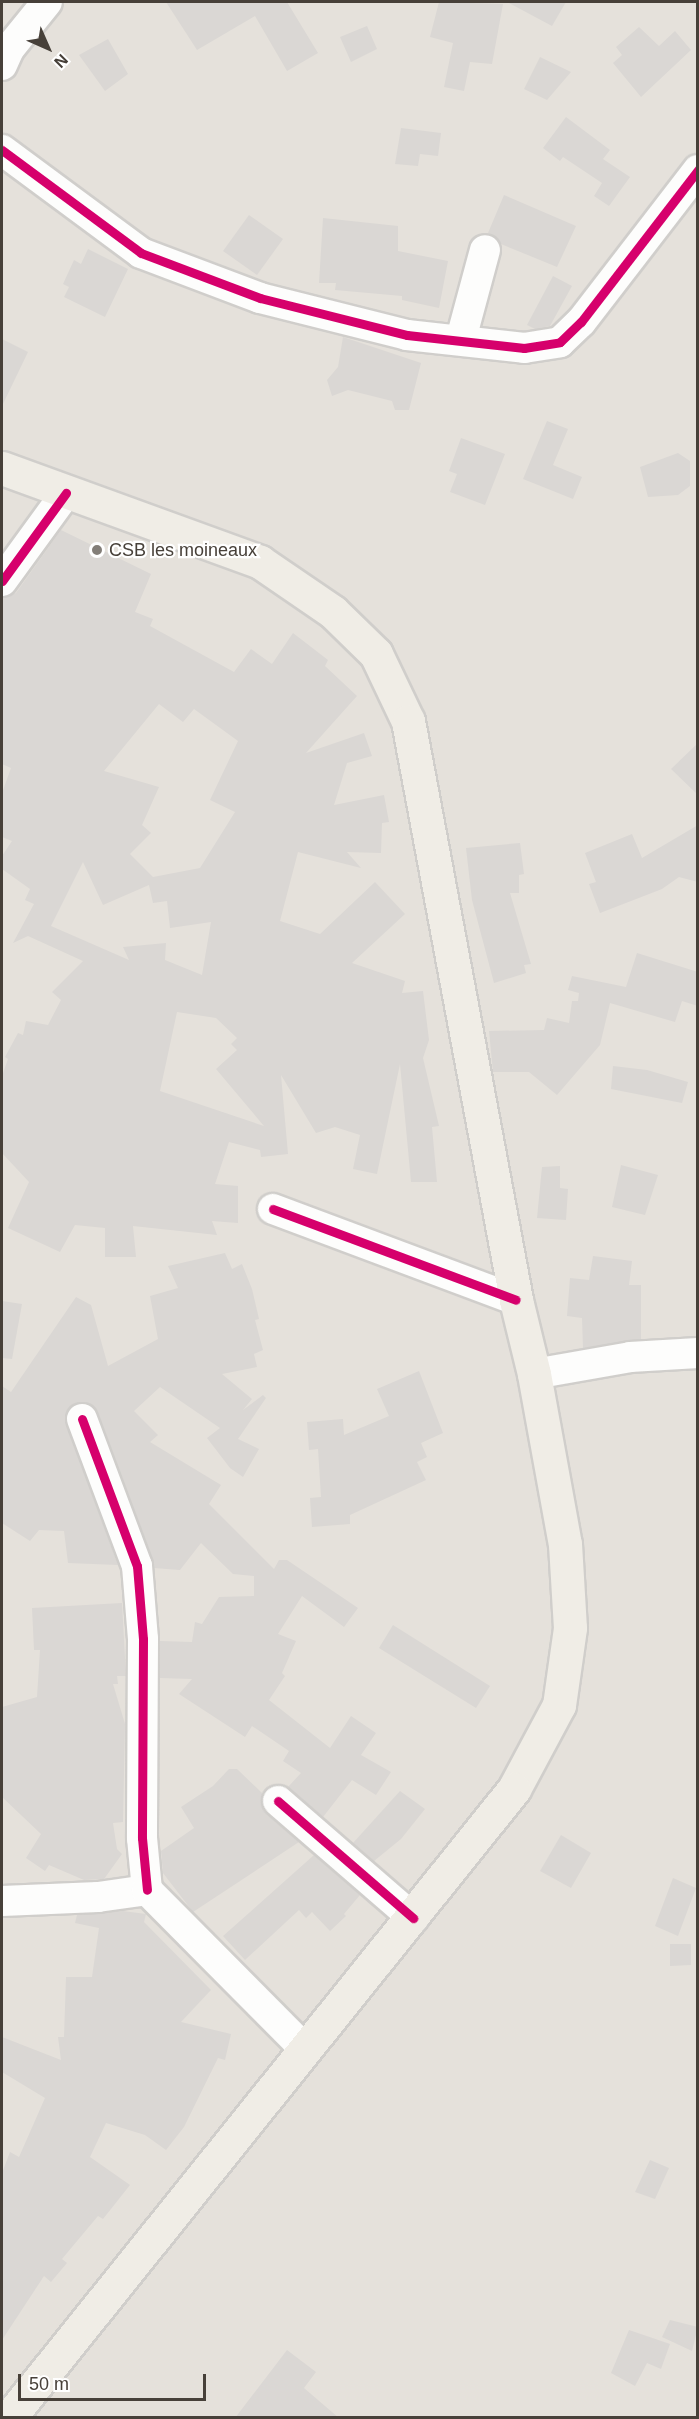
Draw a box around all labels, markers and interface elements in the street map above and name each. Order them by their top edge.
north arrow [18,18,78,78]
text: N [51,51,71,71]
place label: CSB les moineaux [109,539,257,561]
marker: CSB les moineaux [90,543,104,557]
scale bar [21,2362,208,2400]
text: 50 m [29,2374,69,2394]

